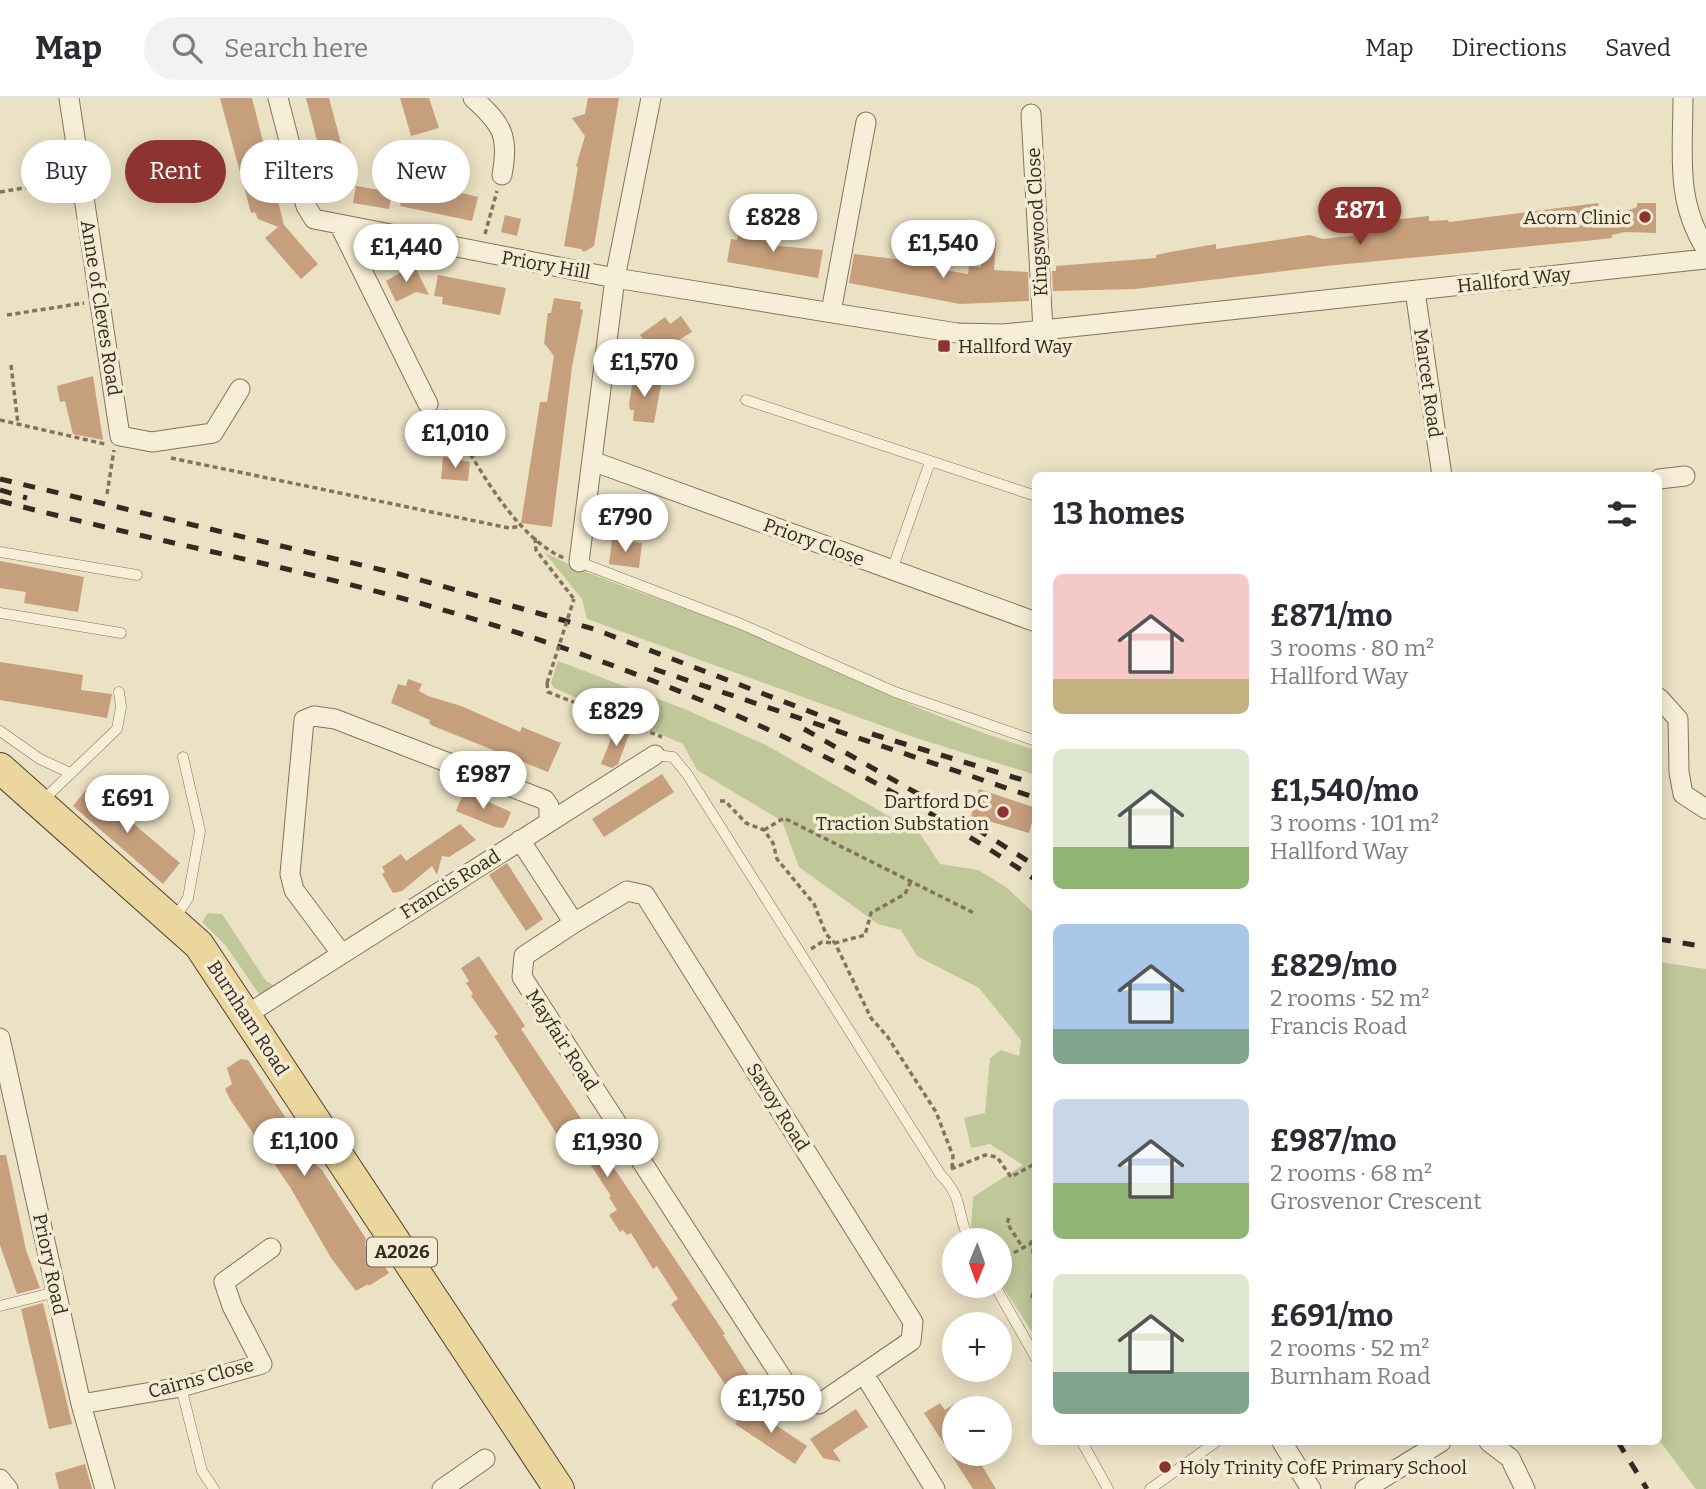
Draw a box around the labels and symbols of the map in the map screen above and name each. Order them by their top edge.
street label: Kingswood Close [1022,147,1052,297]
pin: £871 [1319,188,1401,247]
pin: £828 [732,194,814,254]
place label: Acorn Clinic [1523,206,1631,229]
marker: Acorn Clinic [1637,209,1653,225]
street label: Anne of Cleves Road [76,219,126,397]
pin: £1,540 [886,220,1000,280]
pin: £1,440 [349,225,463,284]
street label: Priory Hill [500,246,592,284]
street label: Hallford Way [1456,262,1573,297]
street label: Marcet Road [1409,327,1447,439]
place label: Hallford Way [958,335,1073,358]
marker: Hallford Way [936,338,952,354]
pin: £1,570 [587,340,701,399]
pin: £1,010 [398,410,512,470]
pin: £790 [584,494,666,554]
street label: Priory Close [760,513,868,571]
pin: £829 [575,688,657,748]
pin: £987 [442,752,524,811]
pin: £691 [86,776,168,835]
place label: Dartford DC Traction Substation [816,790,989,835]
marker: Dartford DC Traction Substation [995,804,1011,820]
street label: Francis Road [396,844,504,924]
street label: Burnham Road [202,956,294,1080]
street label: Mayfair Road [521,985,603,1095]
street label: Savoy Road [742,1059,814,1155]
pin: £1,100 [247,1118,361,1178]
pin: £1,930 [550,1119,664,1179]
street label: Priory Road [28,1211,72,1317]
north arrow [942,1228,1012,1298]
road number: A2026 [367,1238,437,1266]
street label: Cairns Close [146,1353,256,1403]
pin: £1,750 [714,1376,828,1435]
place label: Holy Trinity CofE Primary School [1179,1456,1467,1479]
marker: Holy Trinity CofE Primary School [1157,1459,1173,1475]

